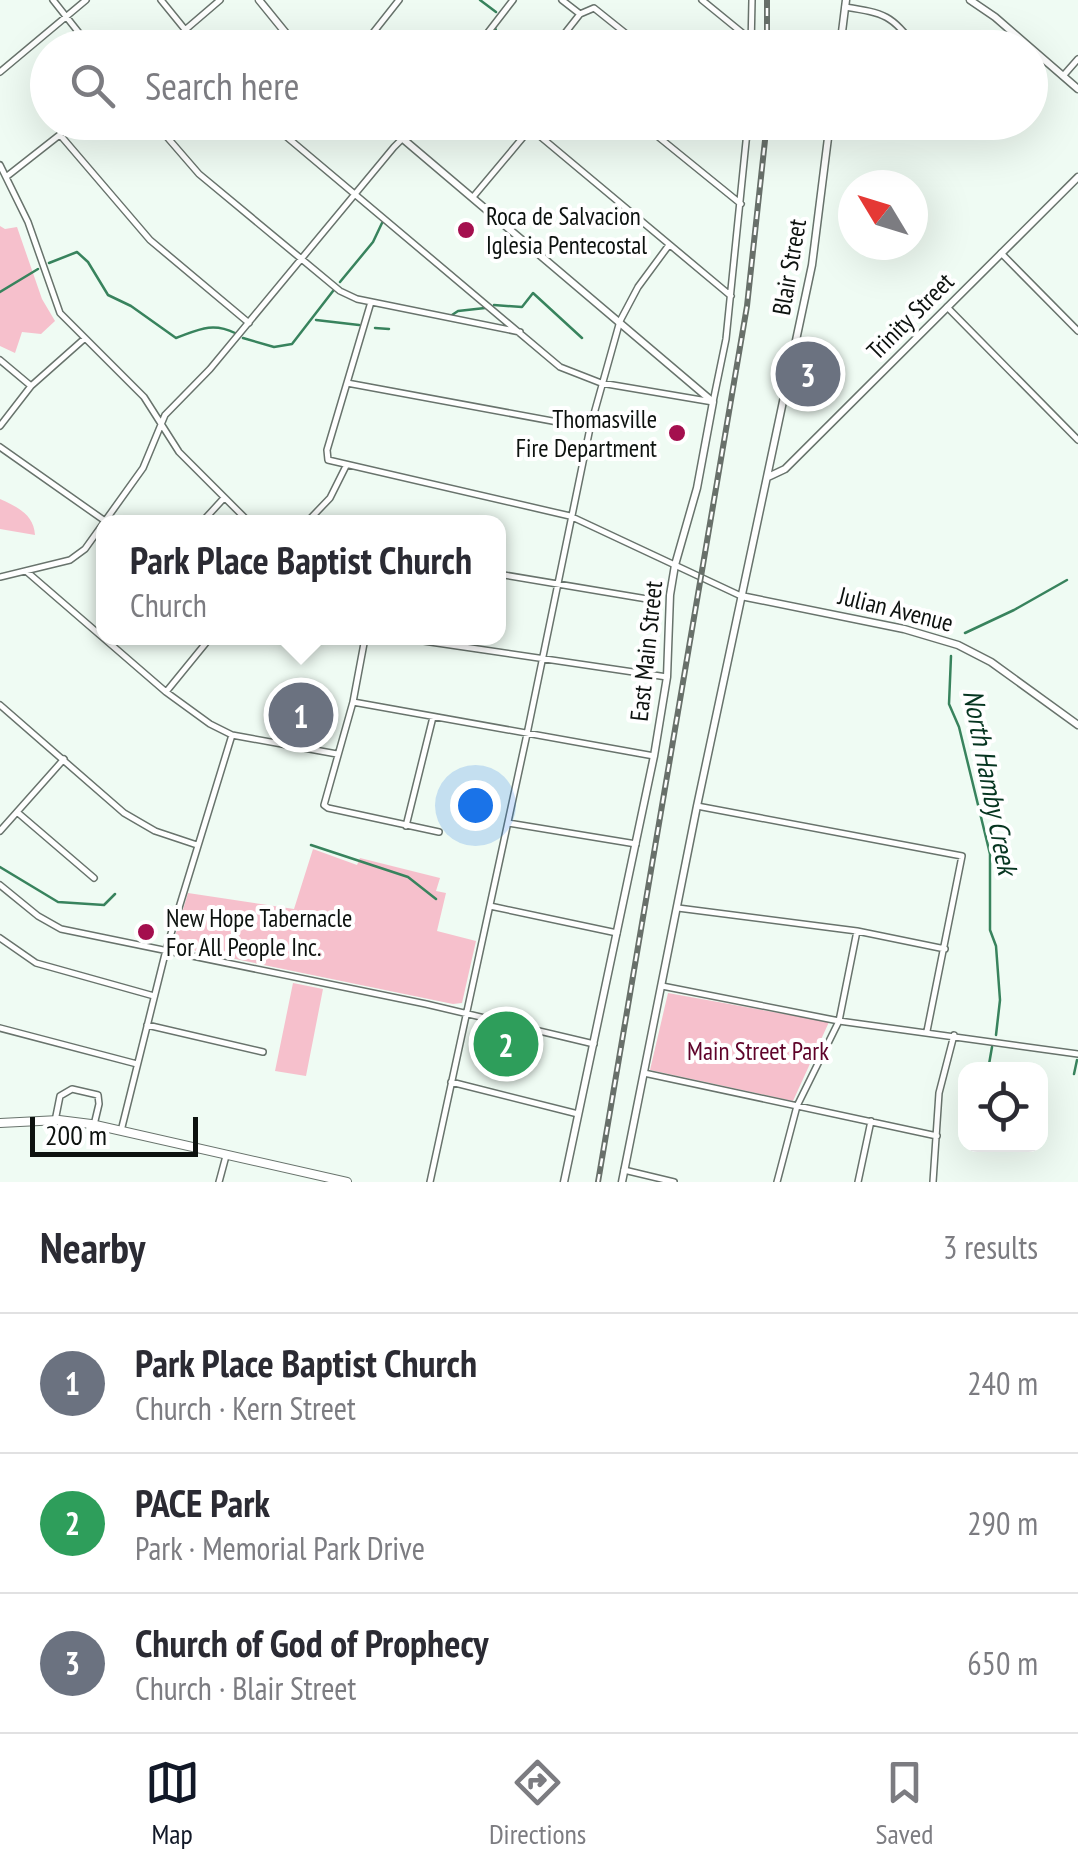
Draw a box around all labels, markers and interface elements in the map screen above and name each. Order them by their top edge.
search box [30,30,1048,140]
icon: search [65,58,120,113]
text: Search here [145,61,299,110]
north arrow [838,170,928,260]
place label: Roca de Salvacion Iglesia Pentecostal [486,200,647,261]
street label: Blair Street [765,216,813,318]
marker: Roca de Salvacion Iglesia Pentecostal [455,219,477,241]
street label: Trinity Street [860,266,960,366]
pin: 3 [776,336,840,412]
place label: Thomasville Fire Department [516,403,657,464]
marker: Thomasville Fire Department [666,422,688,444]
popup [96,515,506,645]
text: Park Place Baptist Church [130,535,472,584]
street label: East Main Street [623,579,669,723]
street label: Julian Avenue [834,579,957,639]
text: Church [130,584,207,626]
pin: 1 [268,678,334,752]
water label: North Hamby Creek [955,687,1028,881]
your location [450,780,501,831]
place label: New Hope Tabernacle For All People Inc. [166,902,352,963]
marker: New Hope Tabernacle For All People Inc. [135,921,157,943]
pin: 2 [474,1006,538,1082]
park label: Main Street Park [687,1035,829,1067]
map controls [958,1062,1048,1152]
button: locate [958,1062,1048,1152]
scale bar [30,1112,198,1156]
text: 200 m [45,1116,107,1153]
text: Nearby [40,1220,145,1275]
text: 3 results [943,1226,1038,1268]
text: Park Place Baptist Church [135,1338,477,1387]
text: 1 [65,1362,80,1404]
text: 240 m [967,1362,1038,1404]
text: Church · Kern Street [135,1387,356,1429]
text: PACE Park [135,1478,270,1527]
text: 2 [65,1502,80,1544]
text: 290 m [967,1502,1038,1544]
text: Park · Memorial Park Drive [135,1527,425,1569]
text: Church of God of Prophecy [135,1618,488,1667]
text: 3 [65,1642,80,1684]
text: 650 m [967,1642,1038,1684]
text: Church · Blair Street [135,1667,356,1709]
tab: Map [145,1755,200,1852]
tab: Directions [489,1755,586,1852]
tab: Saved [876,1755,933,1852]

